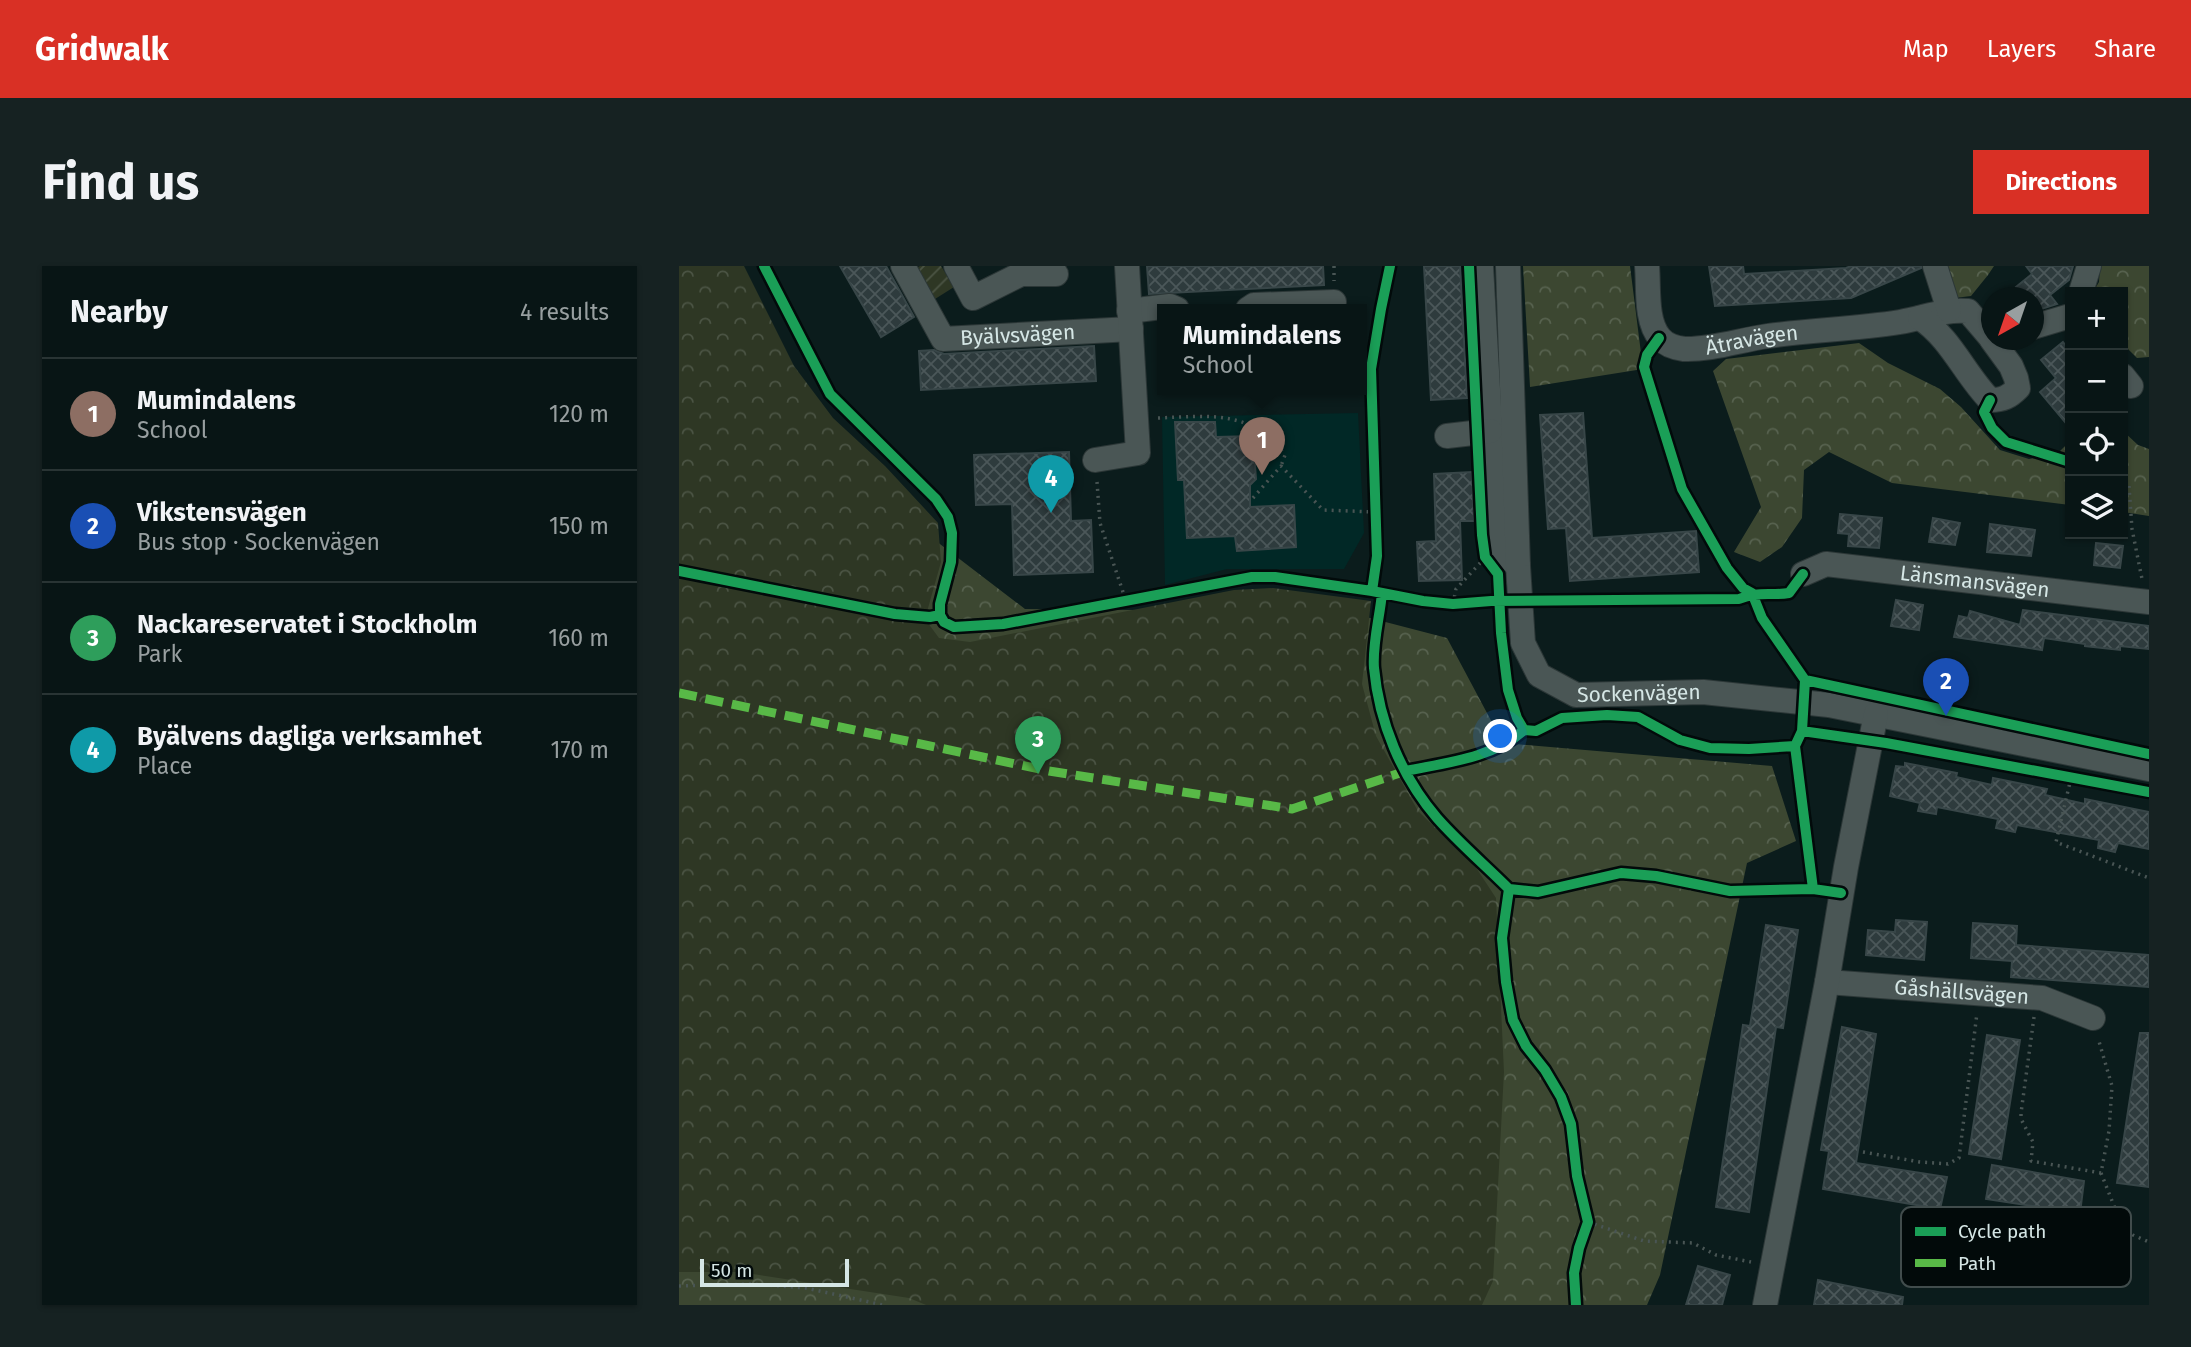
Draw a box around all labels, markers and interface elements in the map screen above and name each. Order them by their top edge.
text: Gridwalk [35,29,169,69]
text: Map [1903,35,1949,63]
text: Layers [1987,35,2056,63]
text: Share [2094,35,2156,63]
button: Directions [1973,150,2149,214]
text: Find us [42,153,199,212]
north arrow [1981,287,2044,350]
map controls [2065,287,2128,539]
button: + [2065,287,2128,350]
text: Nearby [70,294,168,330]
text: 4 results [520,298,609,326]
popup [1157,304,1367,395]
street label: Byälvsvägen [959,319,1076,351]
text: Mumindalens [1183,320,1341,351]
street label: Ätravägen [1704,320,1799,361]
button: − [2065,350,2128,413]
text: School [1183,351,1253,379]
text: Mumindalens [137,385,296,416]
text: 1 [88,400,98,428]
text: 120 m [549,400,609,428]
button: locate [2065,413,2128,476]
text: School [137,416,208,444]
pin: 1 [1239,417,1285,475]
pin: 4 [1028,455,1074,513]
button: layers [2065,476,2128,539]
text: Vikstensvägen [137,497,307,528]
text: 2 [87,512,99,540]
text: 150 m [549,512,609,540]
text: Bus stop · Sockenvägen [137,528,380,556]
street label: Länsmansvägen [1899,560,2051,603]
text: Nackareservatet i Stockholm [137,609,477,640]
text: 3 [87,624,99,652]
text: 160 m [548,624,609,652]
text: Park [137,640,182,668]
pin: 2 [1923,658,1969,716]
street label: Sockenvägen [1577,679,1701,708]
pin: 3 [1015,716,1061,774]
your location [1483,719,1517,753]
text: Byälvens dagliga verksamhet [137,721,482,752]
text: 4 [87,736,100,764]
text: 170 m [550,736,609,764]
text: Place [137,752,192,780]
street label: Gåshällsvägen [1893,974,2030,1010]
legend [1901,1207,2131,1287]
text: Cycle path [1958,1220,2046,1243]
text: Path [1958,1252,1996,1275]
scale bar [700,1256,849,1288]
text: 50 m [711,1259,752,1282]

